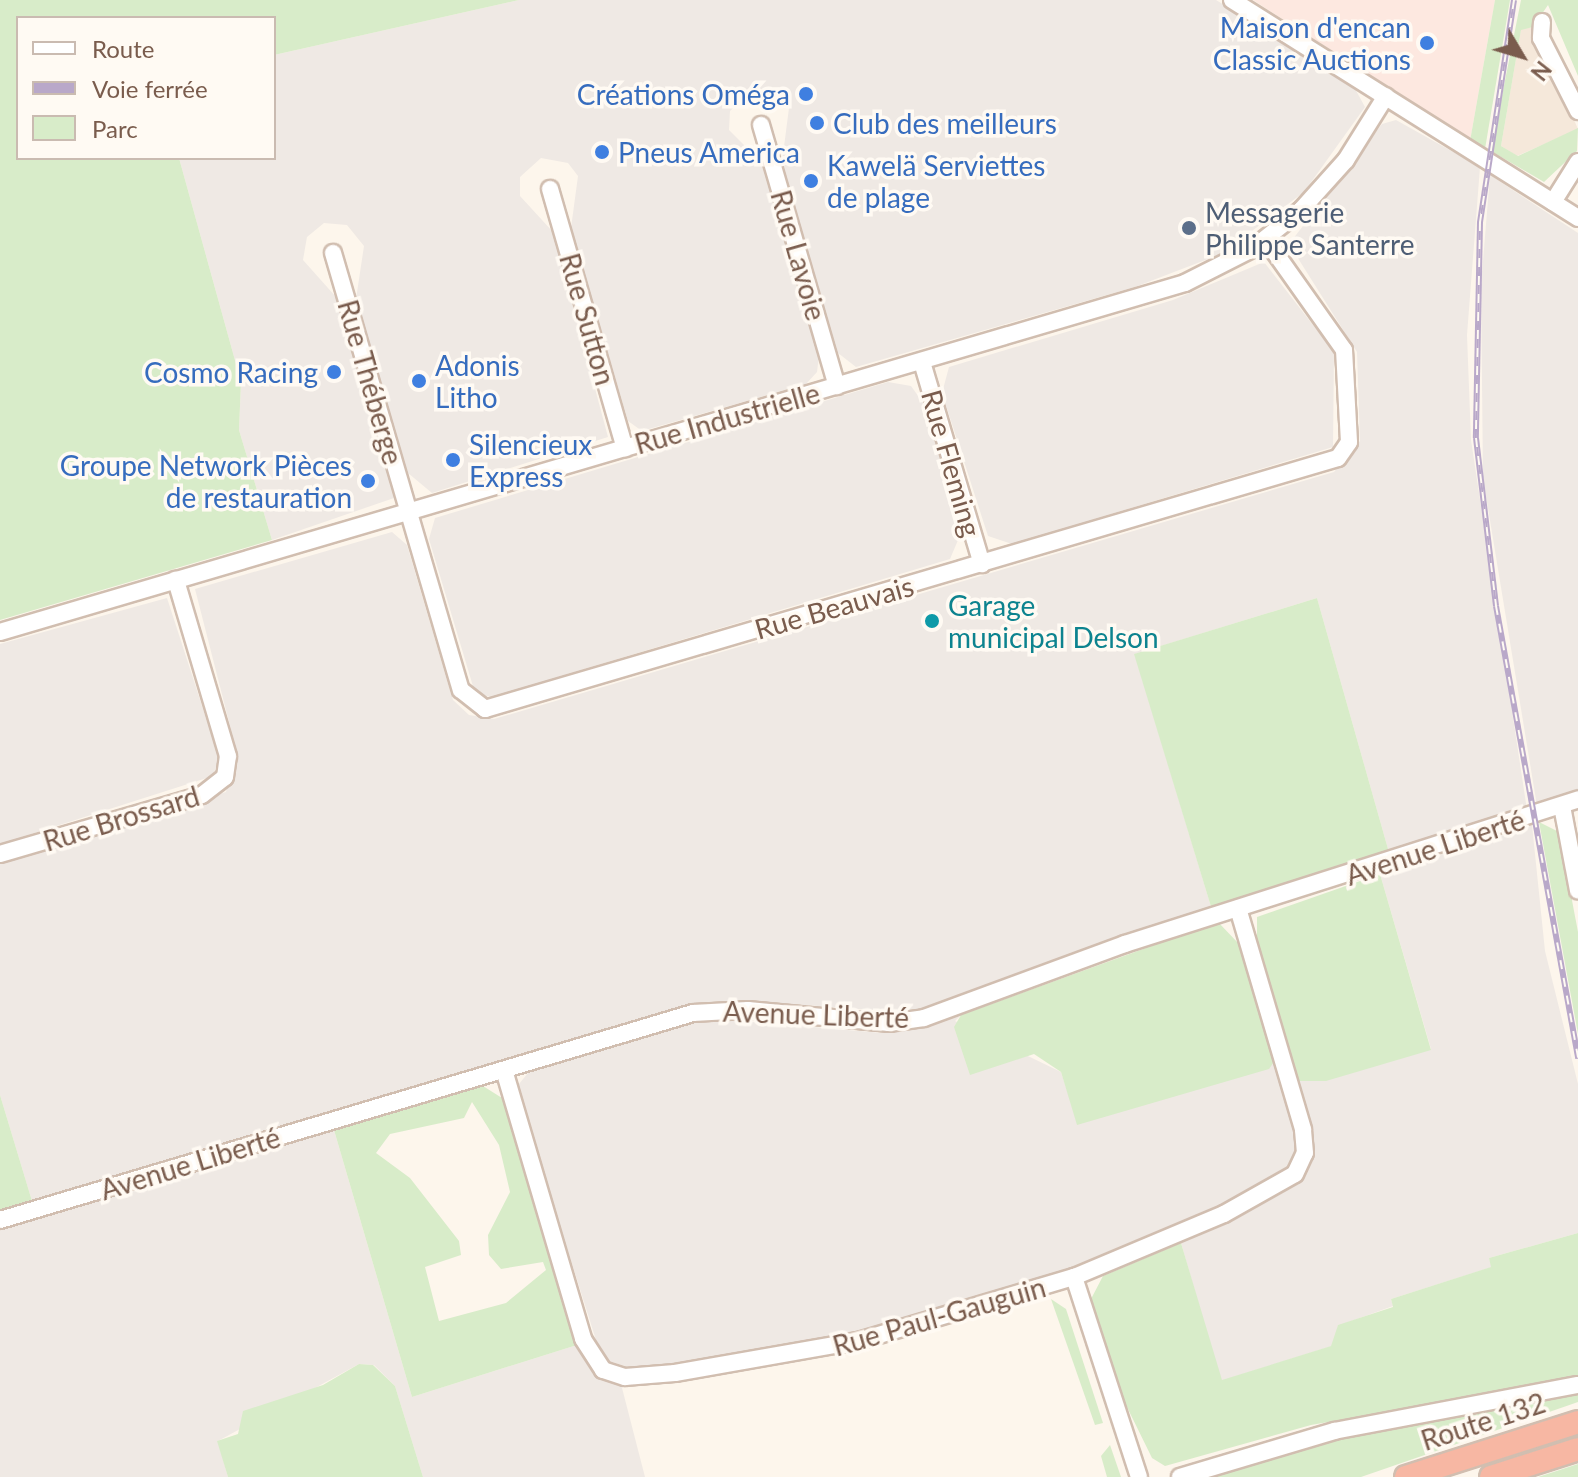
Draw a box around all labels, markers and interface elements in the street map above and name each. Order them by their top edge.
place label: Maison d'encan Classic Auctions [1212,10,1411,76]
legend [16,16,276,160]
north arrow [1482,16,1562,96]
text: Route [92,34,154,63]
marker: Maison d'encan Classic Auctions [1418,34,1436,52]
text: N [1525,56,1557,86]
text: Voie ferrée [92,74,208,103]
place label: Créations Oméga [577,77,790,111]
marker: Créations Oméga [797,85,815,103]
place label: Club des meilleurs [833,106,1057,140]
text: Parc [92,114,138,143]
marker: Club des meilleurs [808,114,826,132]
place label: Pneus America [618,135,801,169]
marker: Pneus America [593,143,611,161]
place label: Kawelä Serviettes de plage [827,148,1045,214]
marker: Kawelä Serviettes de plage [802,172,820,190]
street label: Rue Lavoie [764,186,834,324]
place label: Messagerie Philippe Santerre [1205,195,1414,261]
marker: Messagerie Philippe Santerre [1180,219,1198,237]
street label: Rue Sutton [553,249,623,389]
street label: Rue Théberge [331,295,411,469]
place label: Adonis Litho [435,348,520,414]
place label: Cosmo Racing [144,355,318,389]
marker: Cosmo Racing [325,363,343,381]
marker: Adonis Litho [410,372,428,390]
street label: Rue Industrielle [631,376,823,460]
street label: Rue Fleming [915,386,989,540]
place label: Silencieux Express [469,427,592,493]
place label: Groupe Network Pièces de restauration [60,448,352,514]
marker: Silencieux Express [444,451,462,469]
marker: Groupe Network Pièces de restauration [359,472,377,490]
street label: Rue Beauvais [751,568,917,646]
place label: Garage municipal Delson [948,588,1159,654]
marker: Garage municipal Delson [923,612,941,630]
street label: Rue Brossard [39,778,203,858]
street label: Avenue Liberté [1341,802,1529,892]
street label: Avenue Liberté [722,994,910,1034]
street label: Avenue Liberté [96,1120,284,1206]
street label: Rue Paul-Gauguin [829,1270,1049,1362]
street label: Route 132 [1417,1385,1549,1457]

